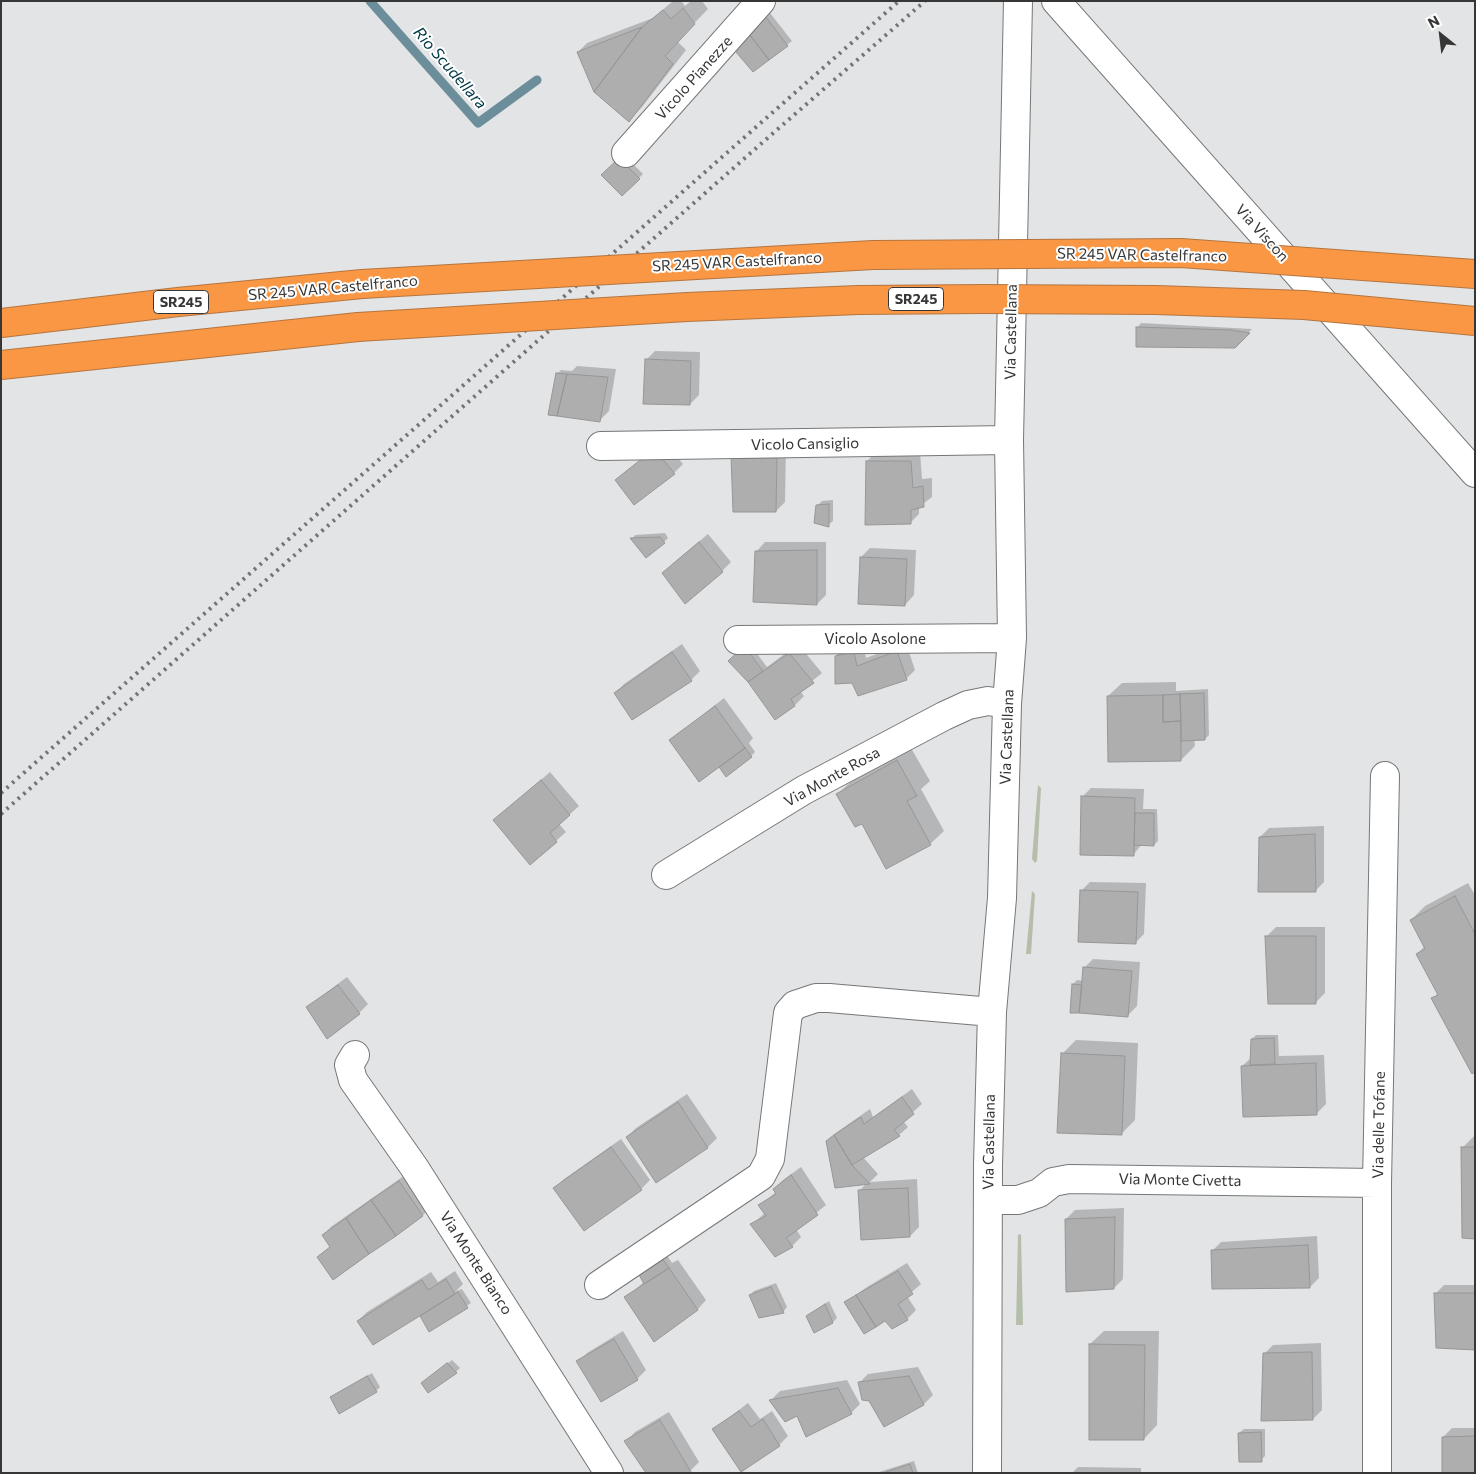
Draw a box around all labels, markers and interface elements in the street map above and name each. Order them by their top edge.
north arrow [1416,10,1466,60]
text: N [1425,11,1442,31]
water label: Rio Scudellara [409,23,491,113]
street label: Vicolo Pianezze [652,32,736,124]
street label: Via Viscon [1232,201,1292,265]
street label: SR 245 VAR Castelfranco [1057,245,1227,265]
street label: SR 245 VAR Castelfranco [652,249,822,275]
street label: SR 245 VAR Castelfranco [248,272,418,304]
street label: Via Castellana [1001,284,1021,380]
road number: SR245 [888,288,944,310]
road number: SR245 [154,290,208,314]
street label: Vicolo Cansiglio [751,434,859,454]
street label: Vicolo Asolone [824,630,926,648]
street label: Via Castellana [996,689,1018,785]
street label: Via Monte Rosa [781,743,883,811]
street label: Via delle Tofane [1369,1071,1389,1179]
street label: Via Castellana [979,1094,999,1190]
street label: Via Monte Civetta [1118,1170,1242,1190]
street label: Via Monte Bianco [436,1208,516,1318]

